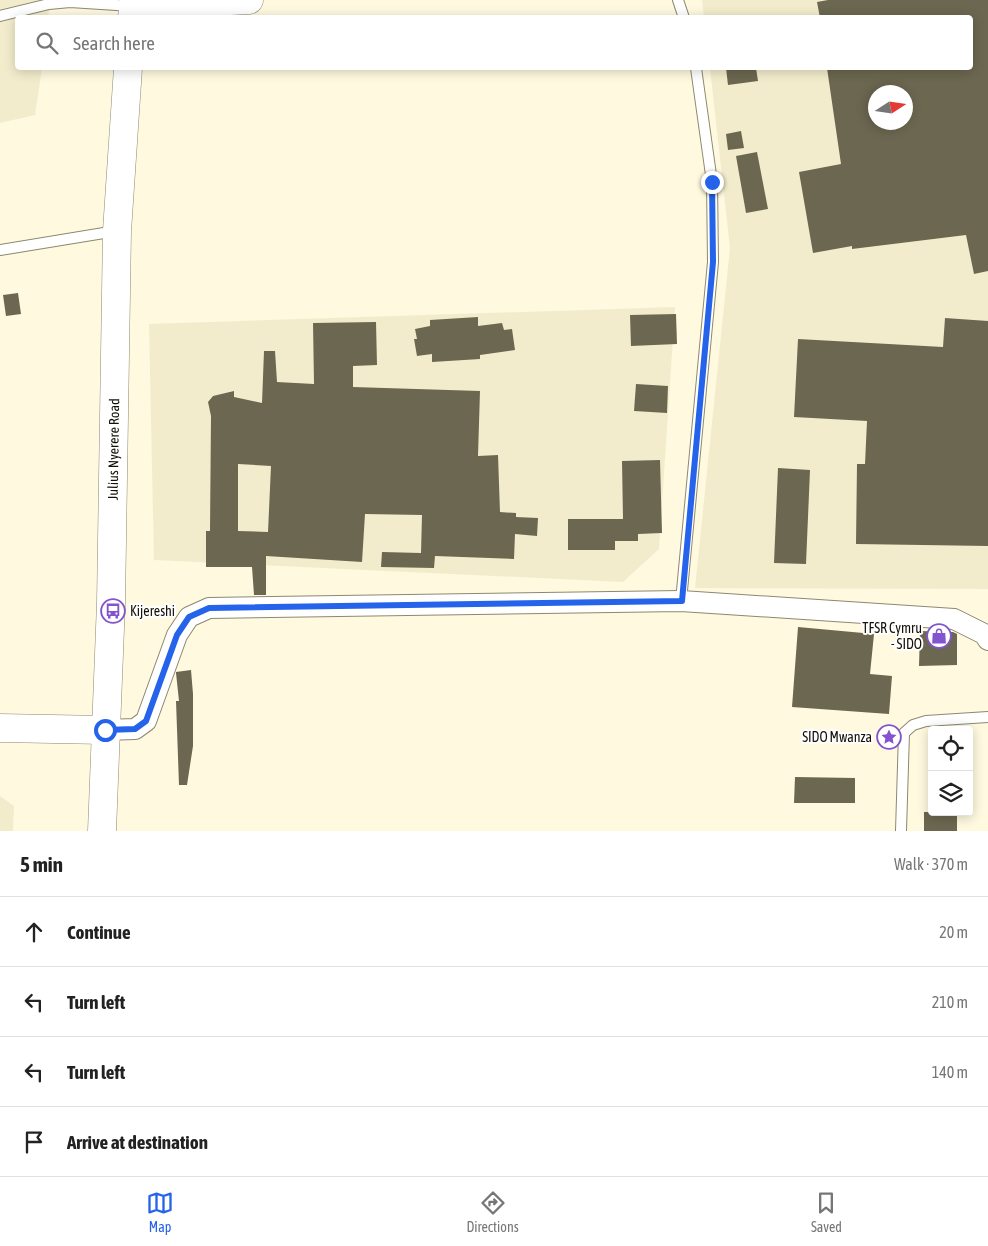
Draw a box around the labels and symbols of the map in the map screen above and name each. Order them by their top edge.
north arrow [868,85,913,130]
route end [701,171,724,194]
street label: Julius Nyerere Road [105,398,122,500]
bus stop icon: Kijereshi [100,598,126,624]
place label: Kijereshi [130,603,175,619]
place label: TFSR Cymru - SIDO [862,620,922,652]
shop icon: TFSR Cymru - SIDO [926,623,952,649]
route start [94,719,117,742]
place icon: SIDO Mwanza [876,724,902,750]
place label: SIDO Mwanza [802,729,872,745]

